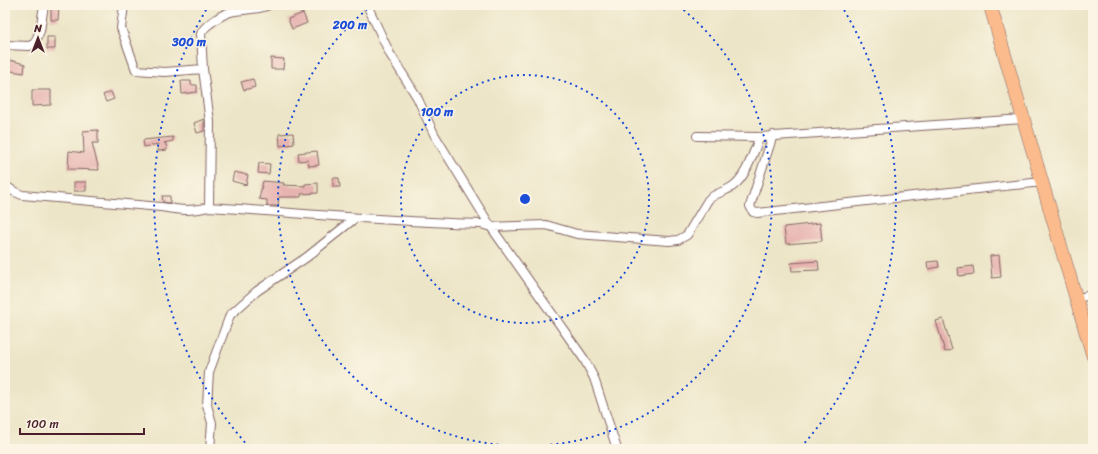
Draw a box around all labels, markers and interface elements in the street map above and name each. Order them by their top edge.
text: 200 m [332,14,368,36]
north arrow [18,18,58,58]
text: N [33,19,42,38]
text: 300 m [171,31,207,53]
text: 100 m [421,101,454,123]
centre of rings [518,192,532,206]
scale bar [20,410,144,436]
text: 100 m [26,413,59,435]

